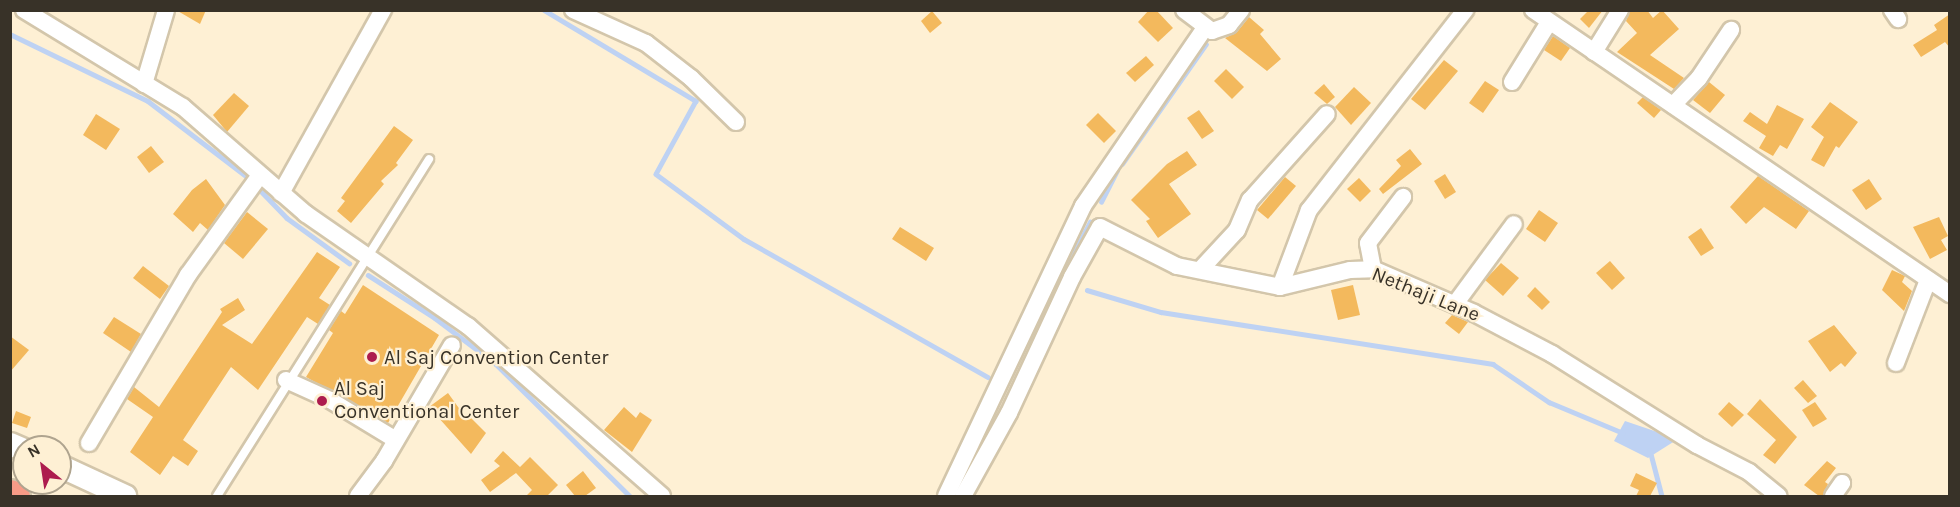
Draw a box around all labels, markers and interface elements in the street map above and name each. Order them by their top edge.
street label: Nethaji Lane [1369,261,1483,327]
place label: Al Saj Convention Center [384,345,608,369]
marker: Al Saj Convention Center [365,350,379,364]
place label: Al Saj Conventional Center [334,377,519,424]
marker: Al Saj Conventional Center [315,394,329,408]
north arrow [12,435,72,495]
text: N [24,440,43,462]

